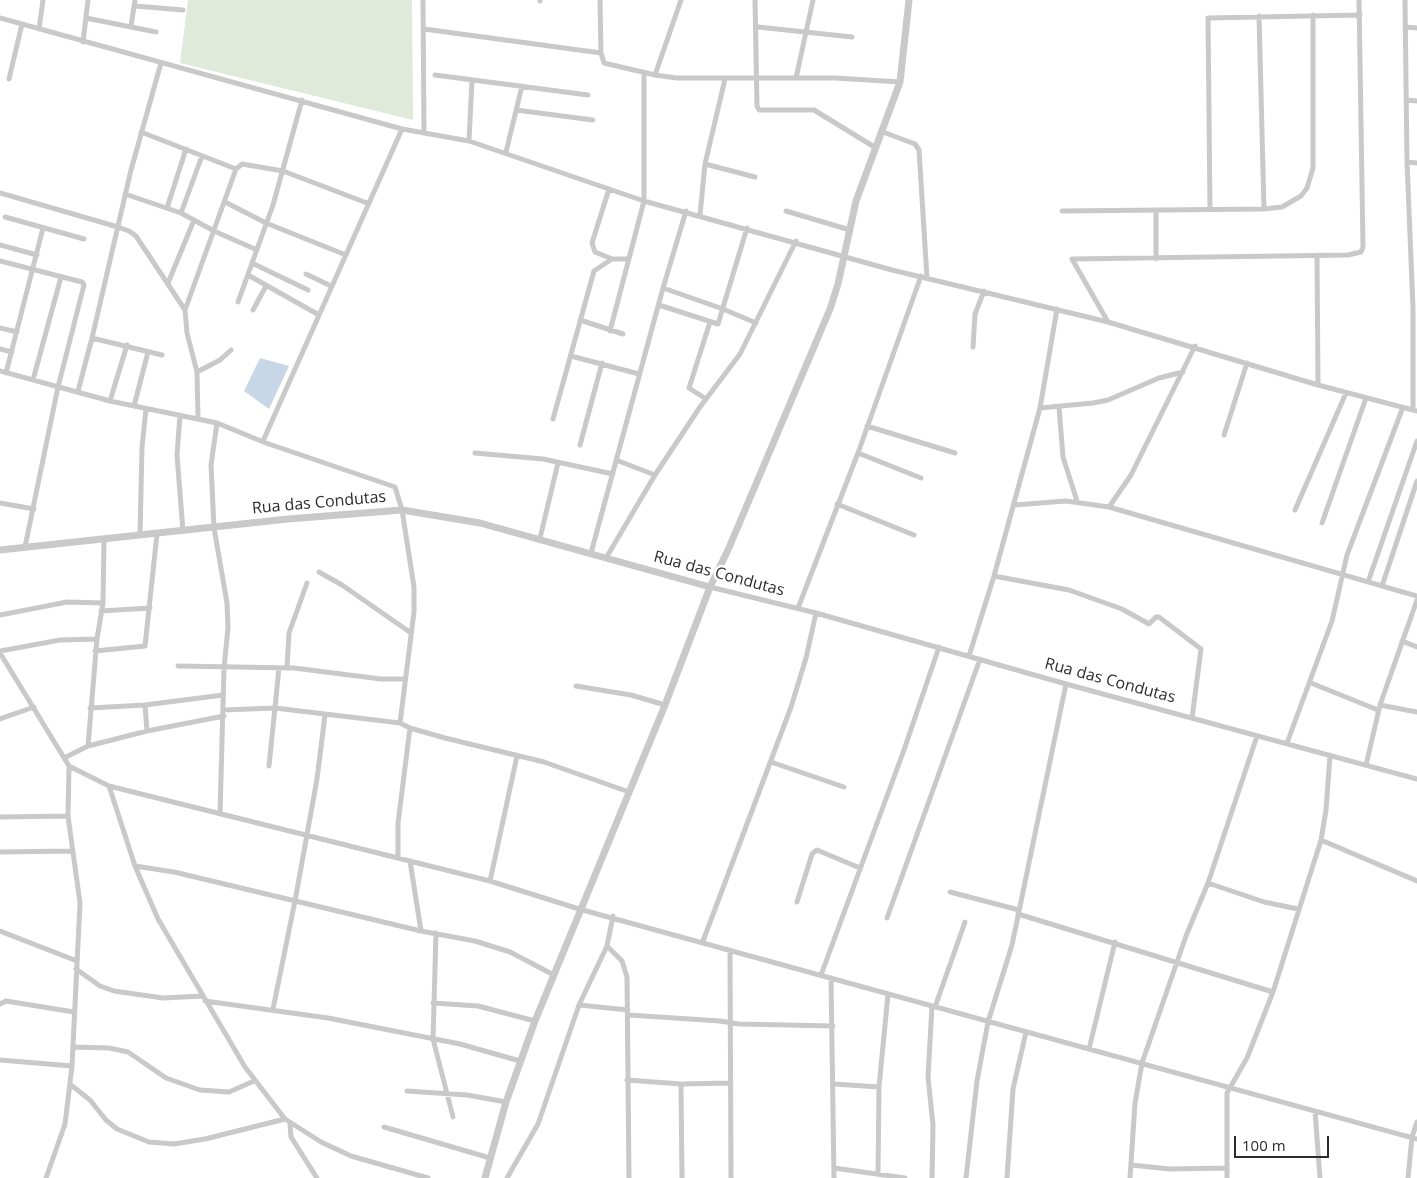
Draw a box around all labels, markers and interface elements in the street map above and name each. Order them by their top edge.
street label: Rua das Condutas [251,488,387,518]
street label: Rua das Condutas [652,547,786,601]
street label: Rua das Condutas [1043,654,1177,708]
scale bar [1237,1126,1332,1158]
text: 100 m [1242,1135,1286,1155]

